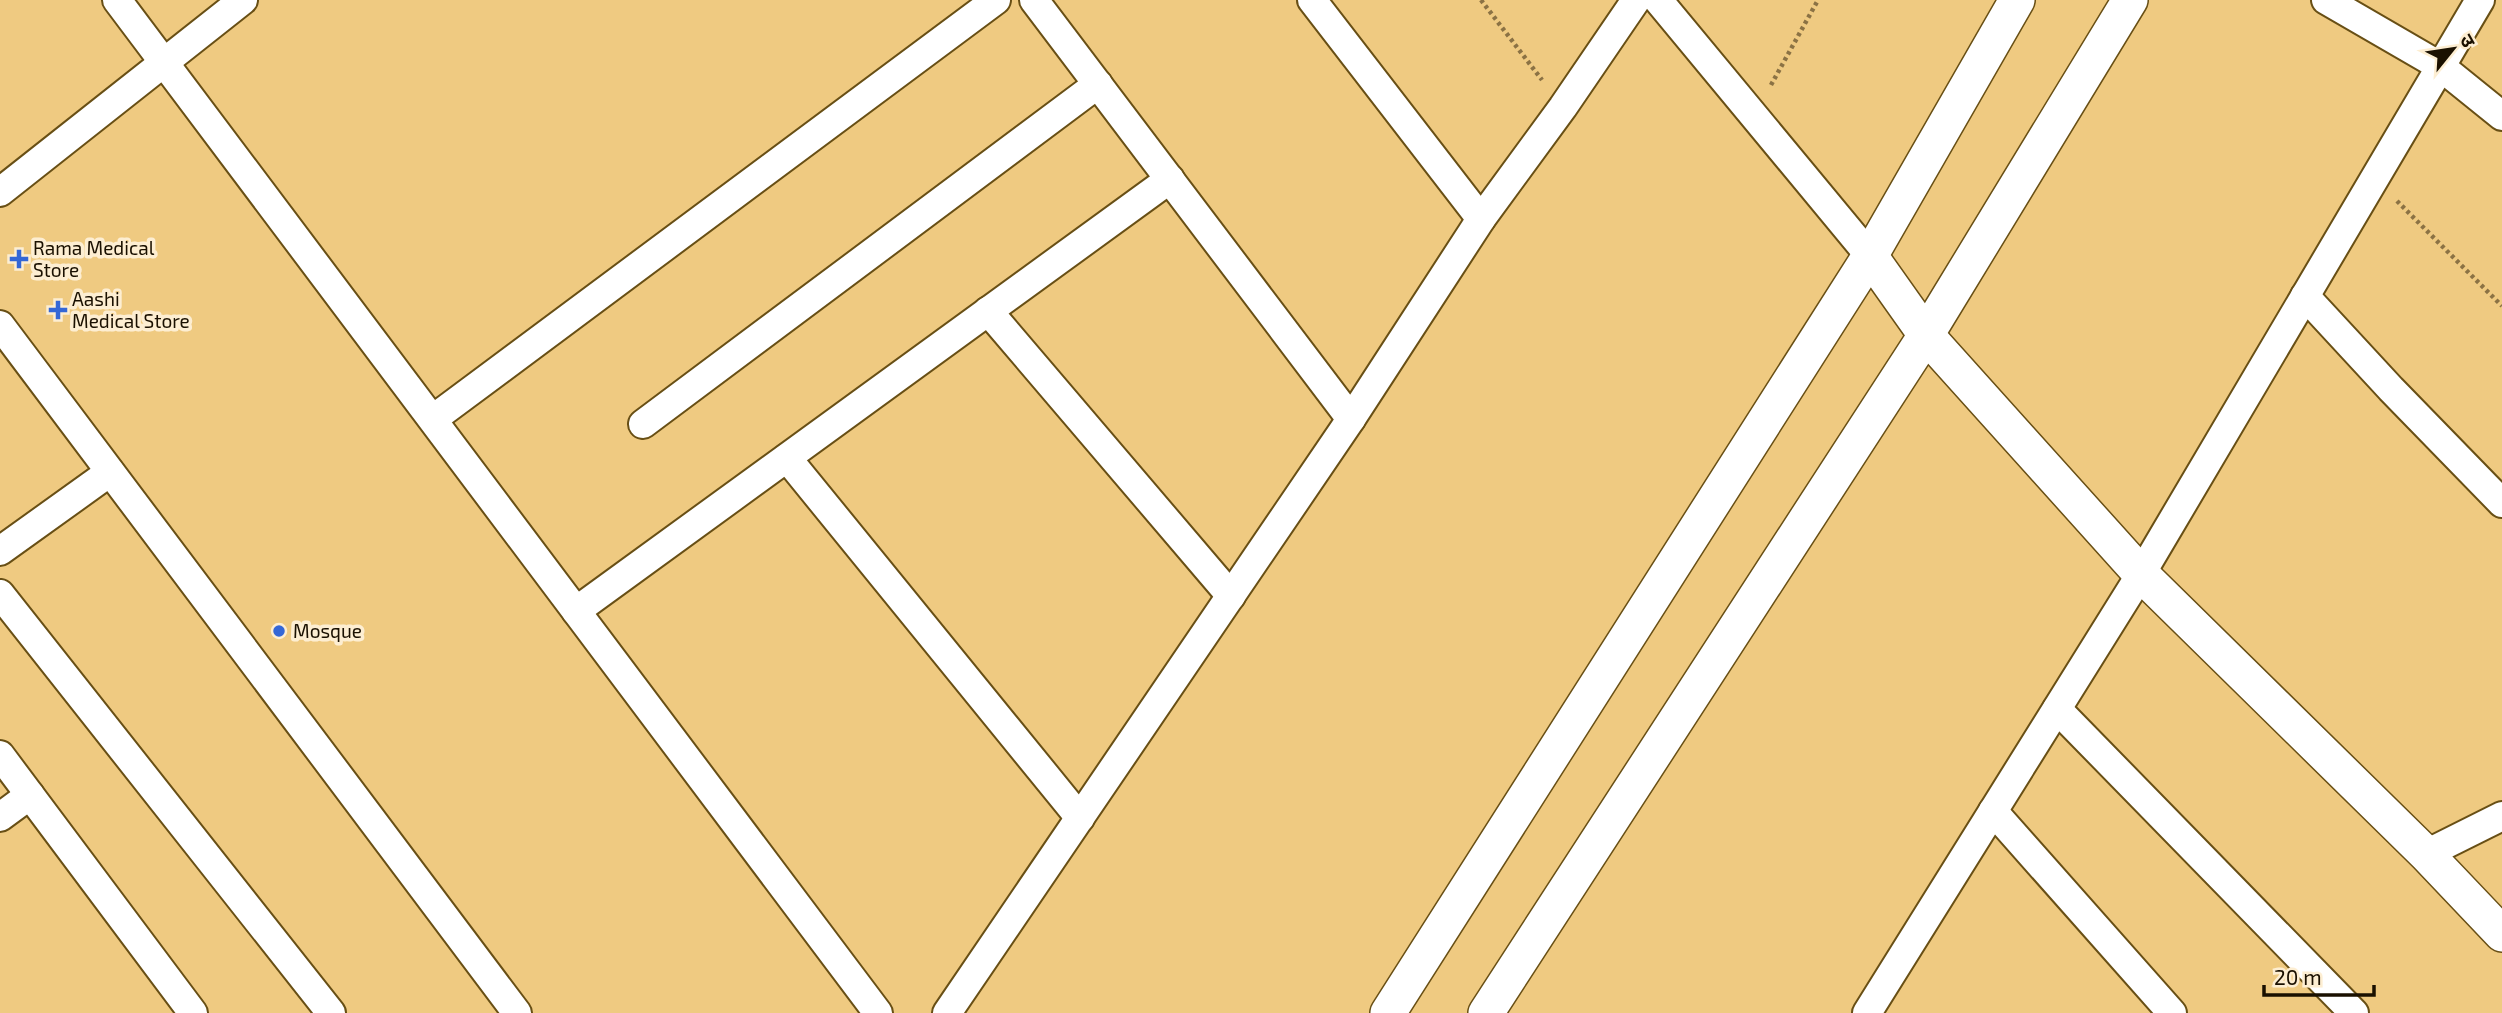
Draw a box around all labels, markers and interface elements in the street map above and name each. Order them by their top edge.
north arrow [2418,14,2488,84]
text: उ [2455,30,2481,52]
place label: Rama Medical Store [33,236,155,281]
marker: Rama Medical Store [11,251,27,267]
place label: Aashi Medical Store [72,287,190,332]
marker: Aashi Medical Store [50,302,66,318]
place label: Mosque [293,619,362,642]
marker: Mosque [271,623,287,639]
scale bar [2264,954,2374,998]
text: 20 m [2274,964,2322,989]

